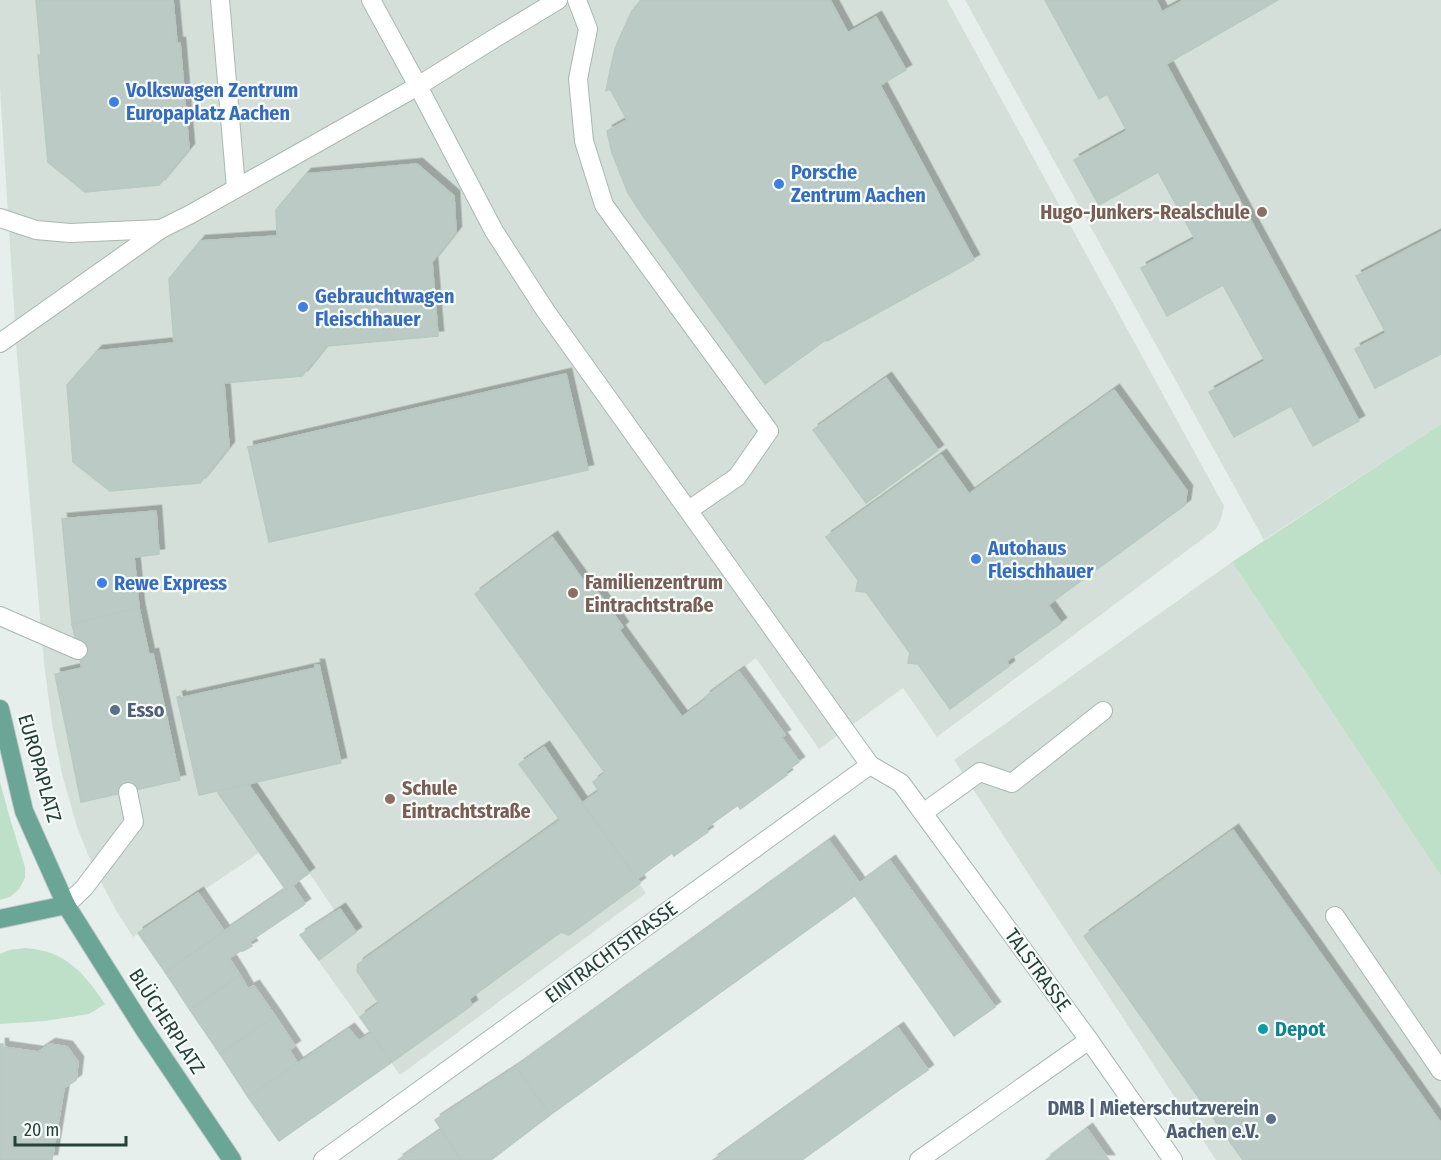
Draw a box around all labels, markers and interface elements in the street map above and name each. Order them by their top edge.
place label: Volkswagen Zentrum Europaplatz Aachen [125,78,298,125]
marker: Volkswagen Zentrum Europaplatz Aachen [107,95,121,109]
place label: Porsche Zentrum Aachen [791,160,926,207]
marker: Porsche Zentrum Aachen [772,177,786,191]
place label: Hugo-Junkers-Realschule [1040,200,1250,224]
marker: Hugo-Junkers-Realschule [1255,205,1269,219]
place label: Gebrauchtwagen Fleischhauer [315,284,454,331]
marker: Gebrauchtwagen Fleischhauer [296,300,310,314]
place label: Autohaus Fleischhauer [987,536,1094,583]
marker: Autohaus Fleischhauer [969,552,983,566]
place label: Familienzentrum Eintrachtstraße [585,570,723,617]
place label: Rewe Express [114,571,227,595]
marker: Rewe Express [95,576,109,590]
marker: Familienzentrum Eintrachtstraße [566,586,580,600]
place label: Esso [127,698,165,722]
marker: Esso [108,703,122,717]
street label: EUROPAPLATZ [13,711,67,825]
place label: Schule Eintrachtstraße [402,776,531,823]
marker: Schule Eintrachtstraße [383,792,397,806]
street label: EINTRACHTSTRASSE [540,896,682,1008]
street label: TALSTRASSE [1000,924,1076,1016]
street label: BLÜCHERPLATZ [124,964,210,1078]
place label: Depot [1275,1017,1327,1041]
marker: Depot [1256,1022,1270,1036]
place label: DMB | Mieterschutzverein Aachen e.V. [1047,1096,1259,1143]
scale bar [15,1109,126,1147]
marker: DMB | Mieterschutzverein Aachen e.V. [1264,1112,1278,1126]
text: 20 m [24,1119,59,1141]

